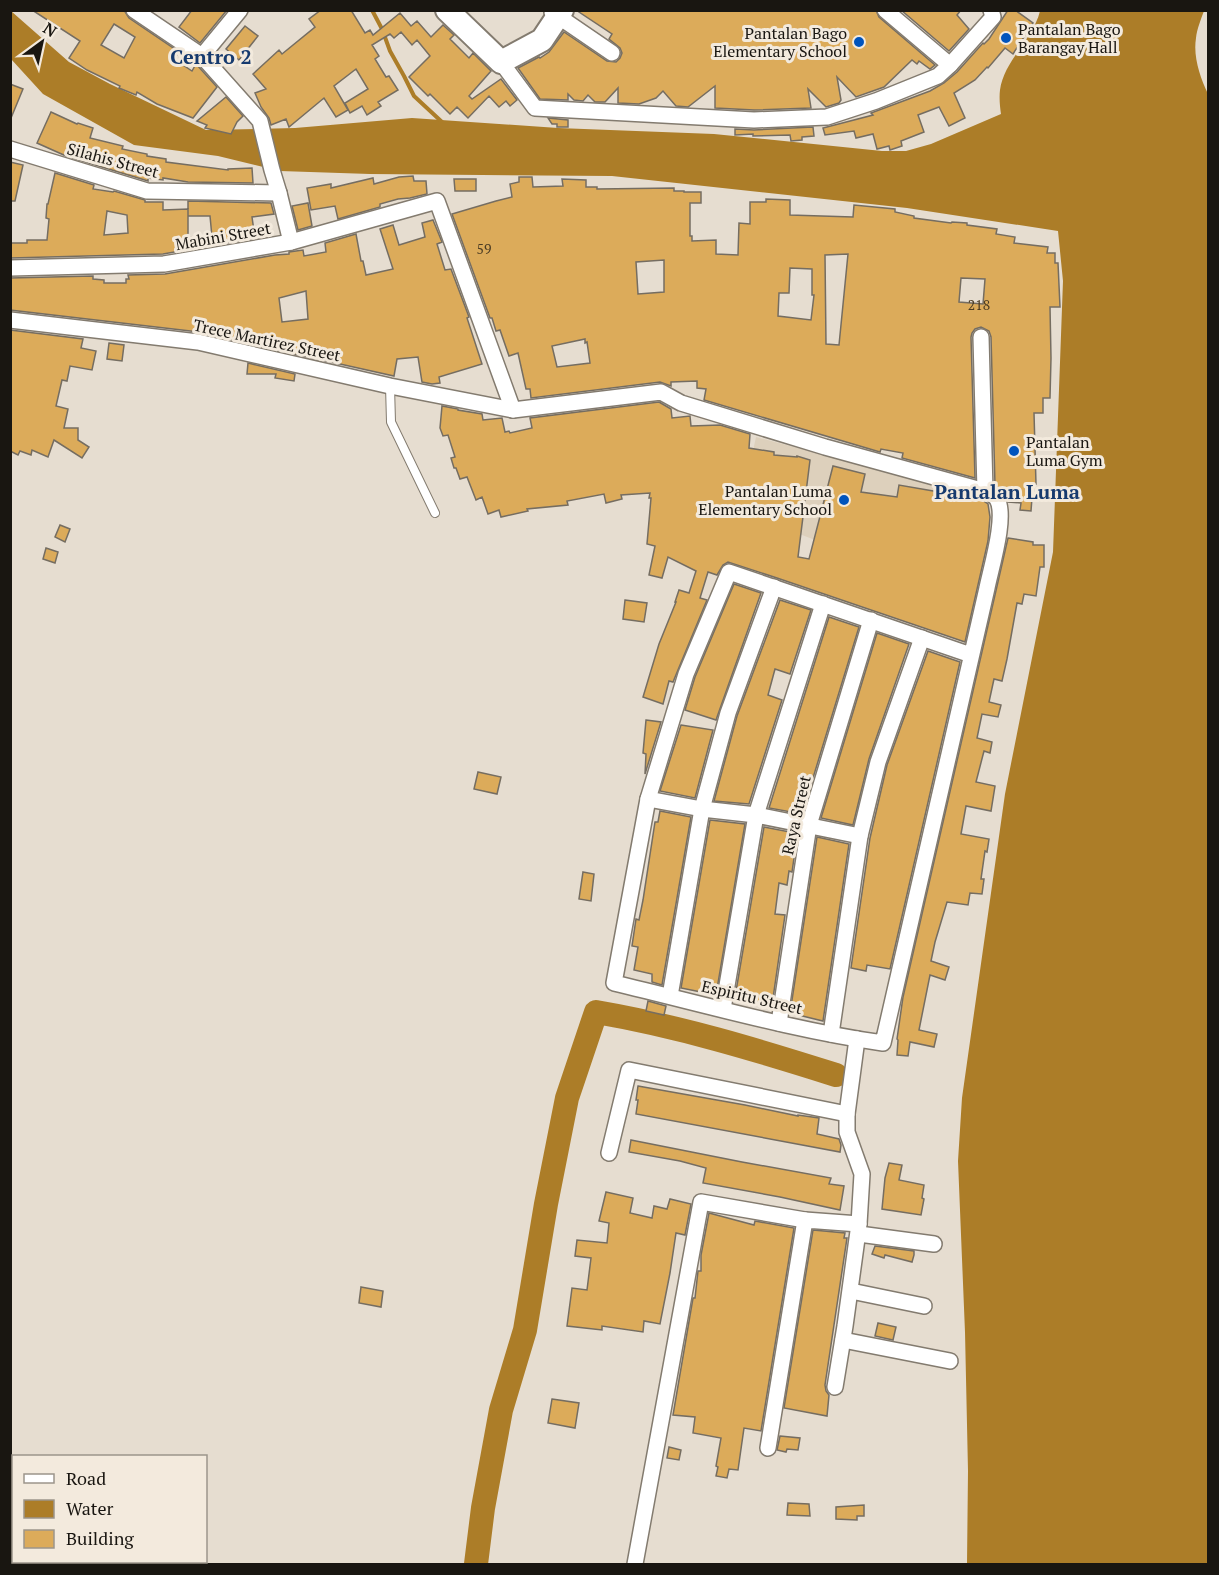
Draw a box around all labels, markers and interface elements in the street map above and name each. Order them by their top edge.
north arrow [12,12,72,72]
text: N [39,17,61,42]
place label: Pantalan Bago Barangay Hall [1018,18,1121,58]
place label: Pantalan Bago Elementary School [713,22,847,62]
marker: Pantalan Bago Barangay Hall [999,31,1013,45]
marker: Pantalan Bago Elementary School [852,35,866,49]
district label: Centro 2 [170,43,252,70]
street label: Silahis Street [65,137,161,183]
street label: Mabini Street [174,217,272,255]
house number: 59 [477,239,491,258]
house number: 218 [968,295,990,314]
street label: Trece Martirez Street [191,314,343,366]
place label: Pantalan Luma Gym [1026,431,1103,471]
marker: Pantalan Luma Gym [1007,444,1021,458]
district label: Pantalan Luma [934,478,1080,505]
place label: Pantalan Luma Elementary School [698,480,832,520]
marker: Pantalan Luma Elementary School [837,493,851,507]
street label: Raya Street [776,773,816,857]
street label: Espiritu Street [699,975,805,1019]
legend [12,1455,207,1563]
text: Road [66,1466,106,1490]
text: Water [66,1496,113,1520]
text: Building [66,1526,134,1550]

